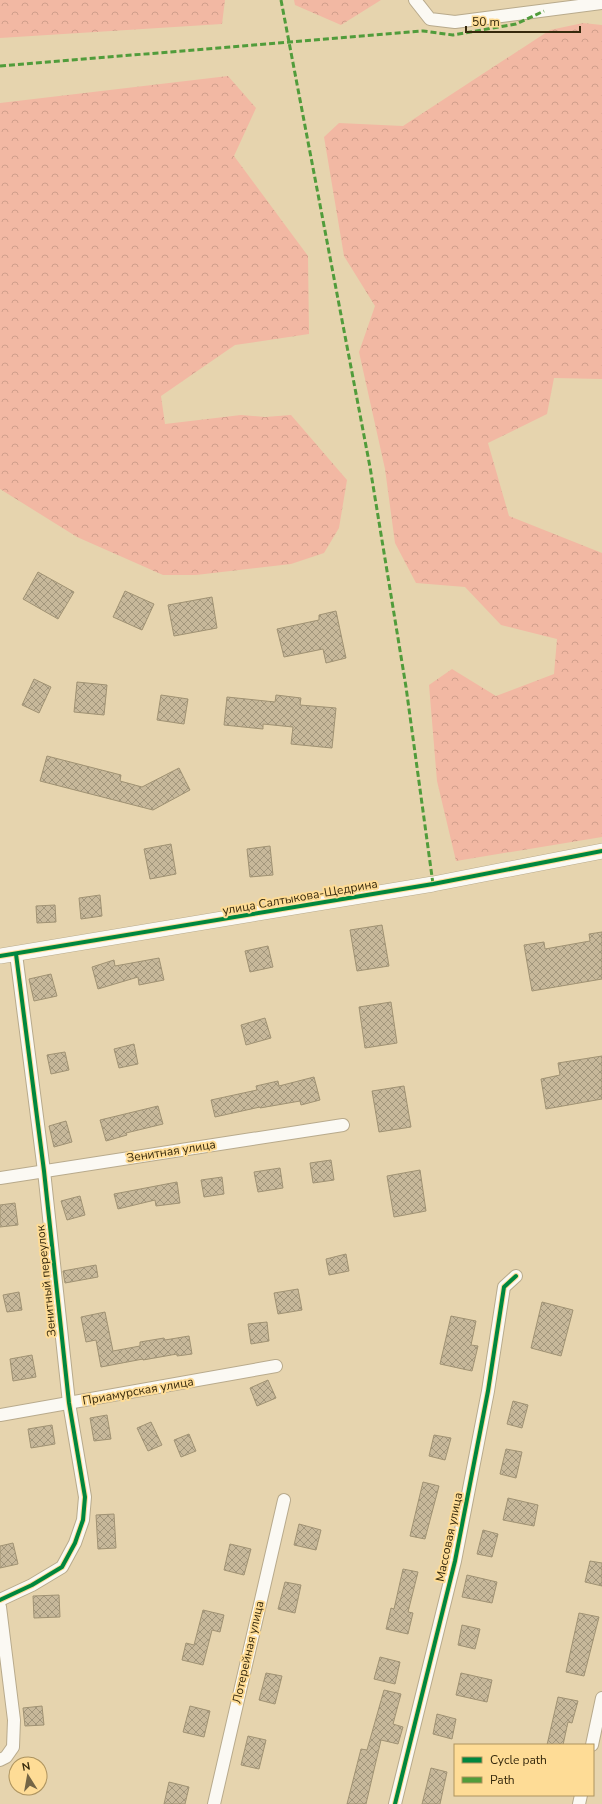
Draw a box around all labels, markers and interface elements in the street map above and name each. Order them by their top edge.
scale bar [466,8,580,34]
text: 50 m [472,14,500,30]
street label: улица Салтыкова-Щедрина [221,875,379,919]
street label: Зенитная улица [125,1136,217,1166]
street label: Зенитный переулок [32,1224,60,1338]
street label: Приамурская улица [81,1373,195,1409]
street label: Массовая улица [432,1491,466,1583]
street label: Лотерейная улица [228,1599,268,1705]
legend [454,1744,594,1796]
text: Cycle path [490,1752,547,1768]
north arrow [8,1756,48,1796]
text: N [21,1759,32,1775]
text: Path [490,1772,515,1788]

